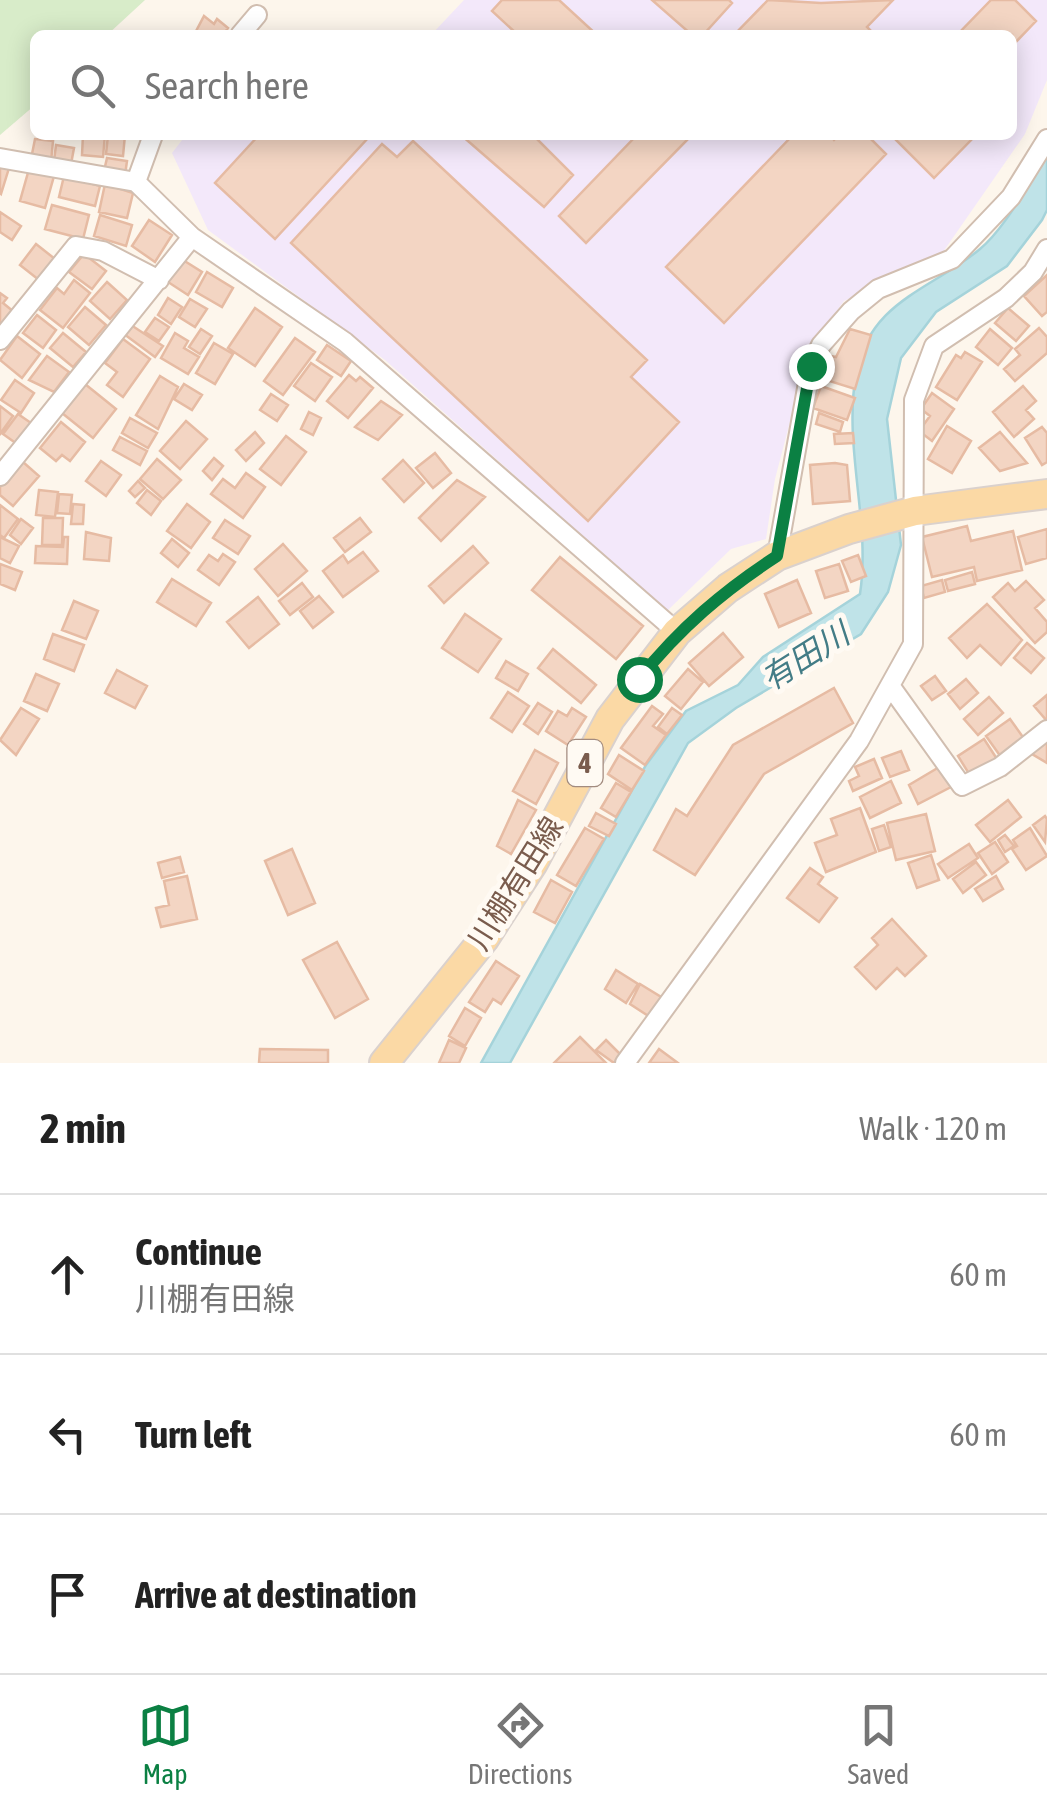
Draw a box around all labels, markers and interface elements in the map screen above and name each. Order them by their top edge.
search box [30,30,1017,140]
icon: search [65,58,120,113]
text: Search here [145,64,309,107]
route end [789,344,835,390]
water label: 有田川 [754,613,858,697]
route start [617,657,663,703]
road number: 4 [568,740,602,786]
street label: 川棚有田線 [461,810,569,956]
text: 2 min [40,1104,126,1152]
text: Walk · 120 m [859,1110,1007,1147]
text: Continue [135,1230,262,1273]
icon: ahead [40,1247,95,1302]
text: 60 m [949,1256,1007,1293]
text: 川棚有田線 [135,1280,295,1317]
icon: left [40,1407,95,1462]
text: Turn left [135,1413,251,1456]
text: 60 m [949,1416,1007,1453]
icon: arrive [40,1567,95,1622]
text: Arrive at destination [135,1573,417,1616]
tab: Map [138,1698,193,1790]
tab: Directions [468,1698,572,1790]
tab: Saved [848,1698,909,1790]

